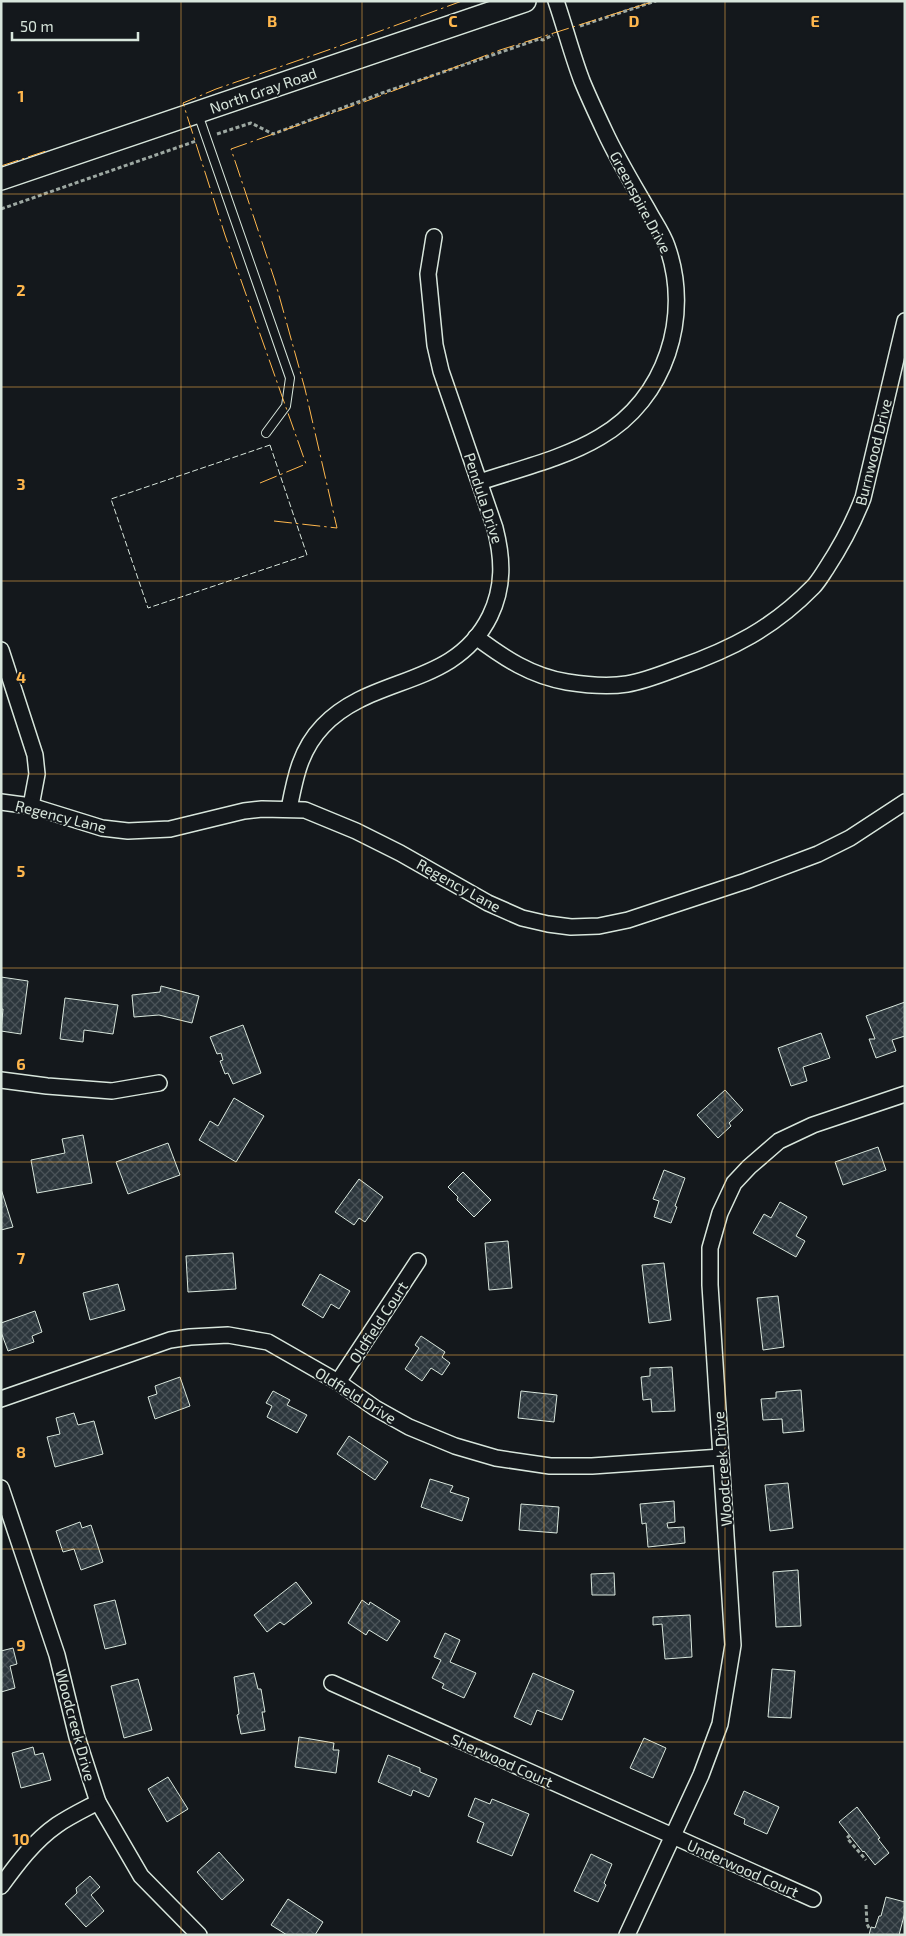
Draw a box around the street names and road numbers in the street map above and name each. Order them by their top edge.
street label: North Gray Road [207,63,319,117]
street label: Greenspire Drive [607,148,675,256]
street label: Burnwood Drive [851,397,895,507]
street label: Pendula Drive [461,450,507,546]
street label: Regency Lane [14,796,108,836]
street label: Regency Lane [414,855,504,915]
street label: Oldfield Court [345,1277,411,1366]
street label: Oldfield Drive [312,1363,400,1427]
street label: Woodcreek Drive [709,1411,735,1527]
street label: Woodcreek Drive [52,1667,100,1783]
street label: Sherwood Court [448,1729,556,1791]
street label: Underwood Court [685,1835,802,1901]

